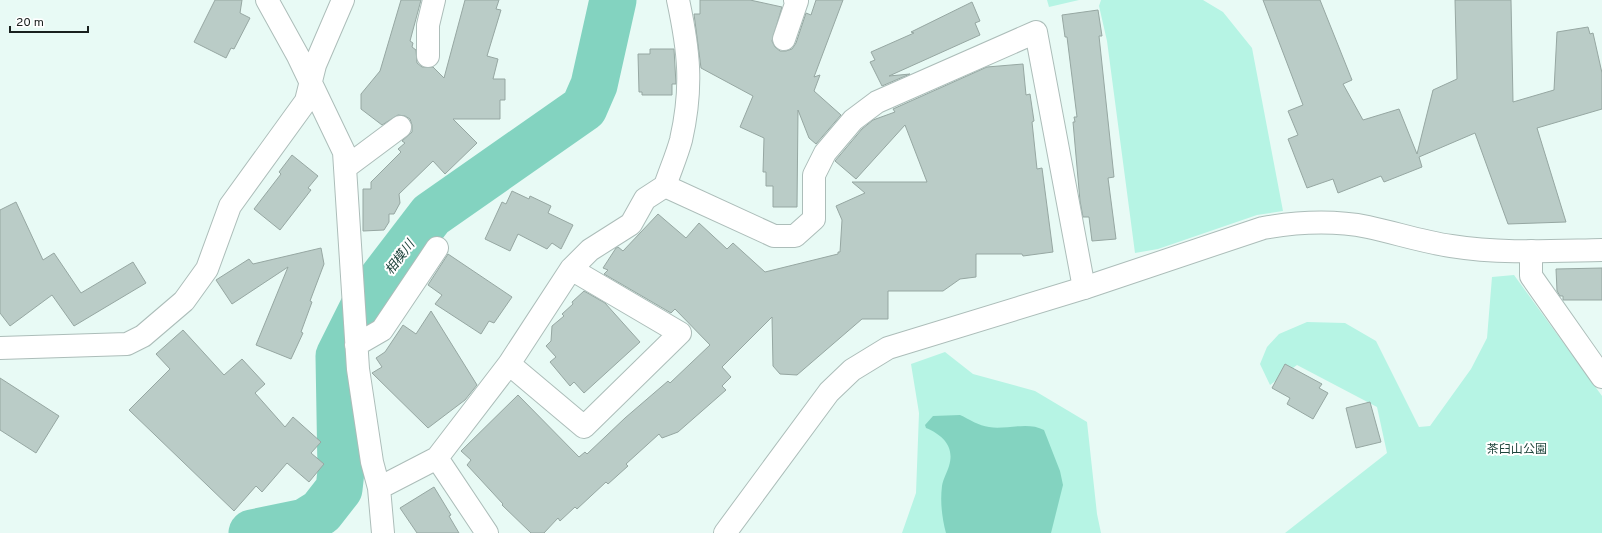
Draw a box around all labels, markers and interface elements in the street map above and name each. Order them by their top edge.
scale bar [10,8,88,34]
text: 20 m [16,15,44,31]
water label: 相模川 [382,236,420,279]
park label: 茶臼山公園 [1487,442,1547,458]

